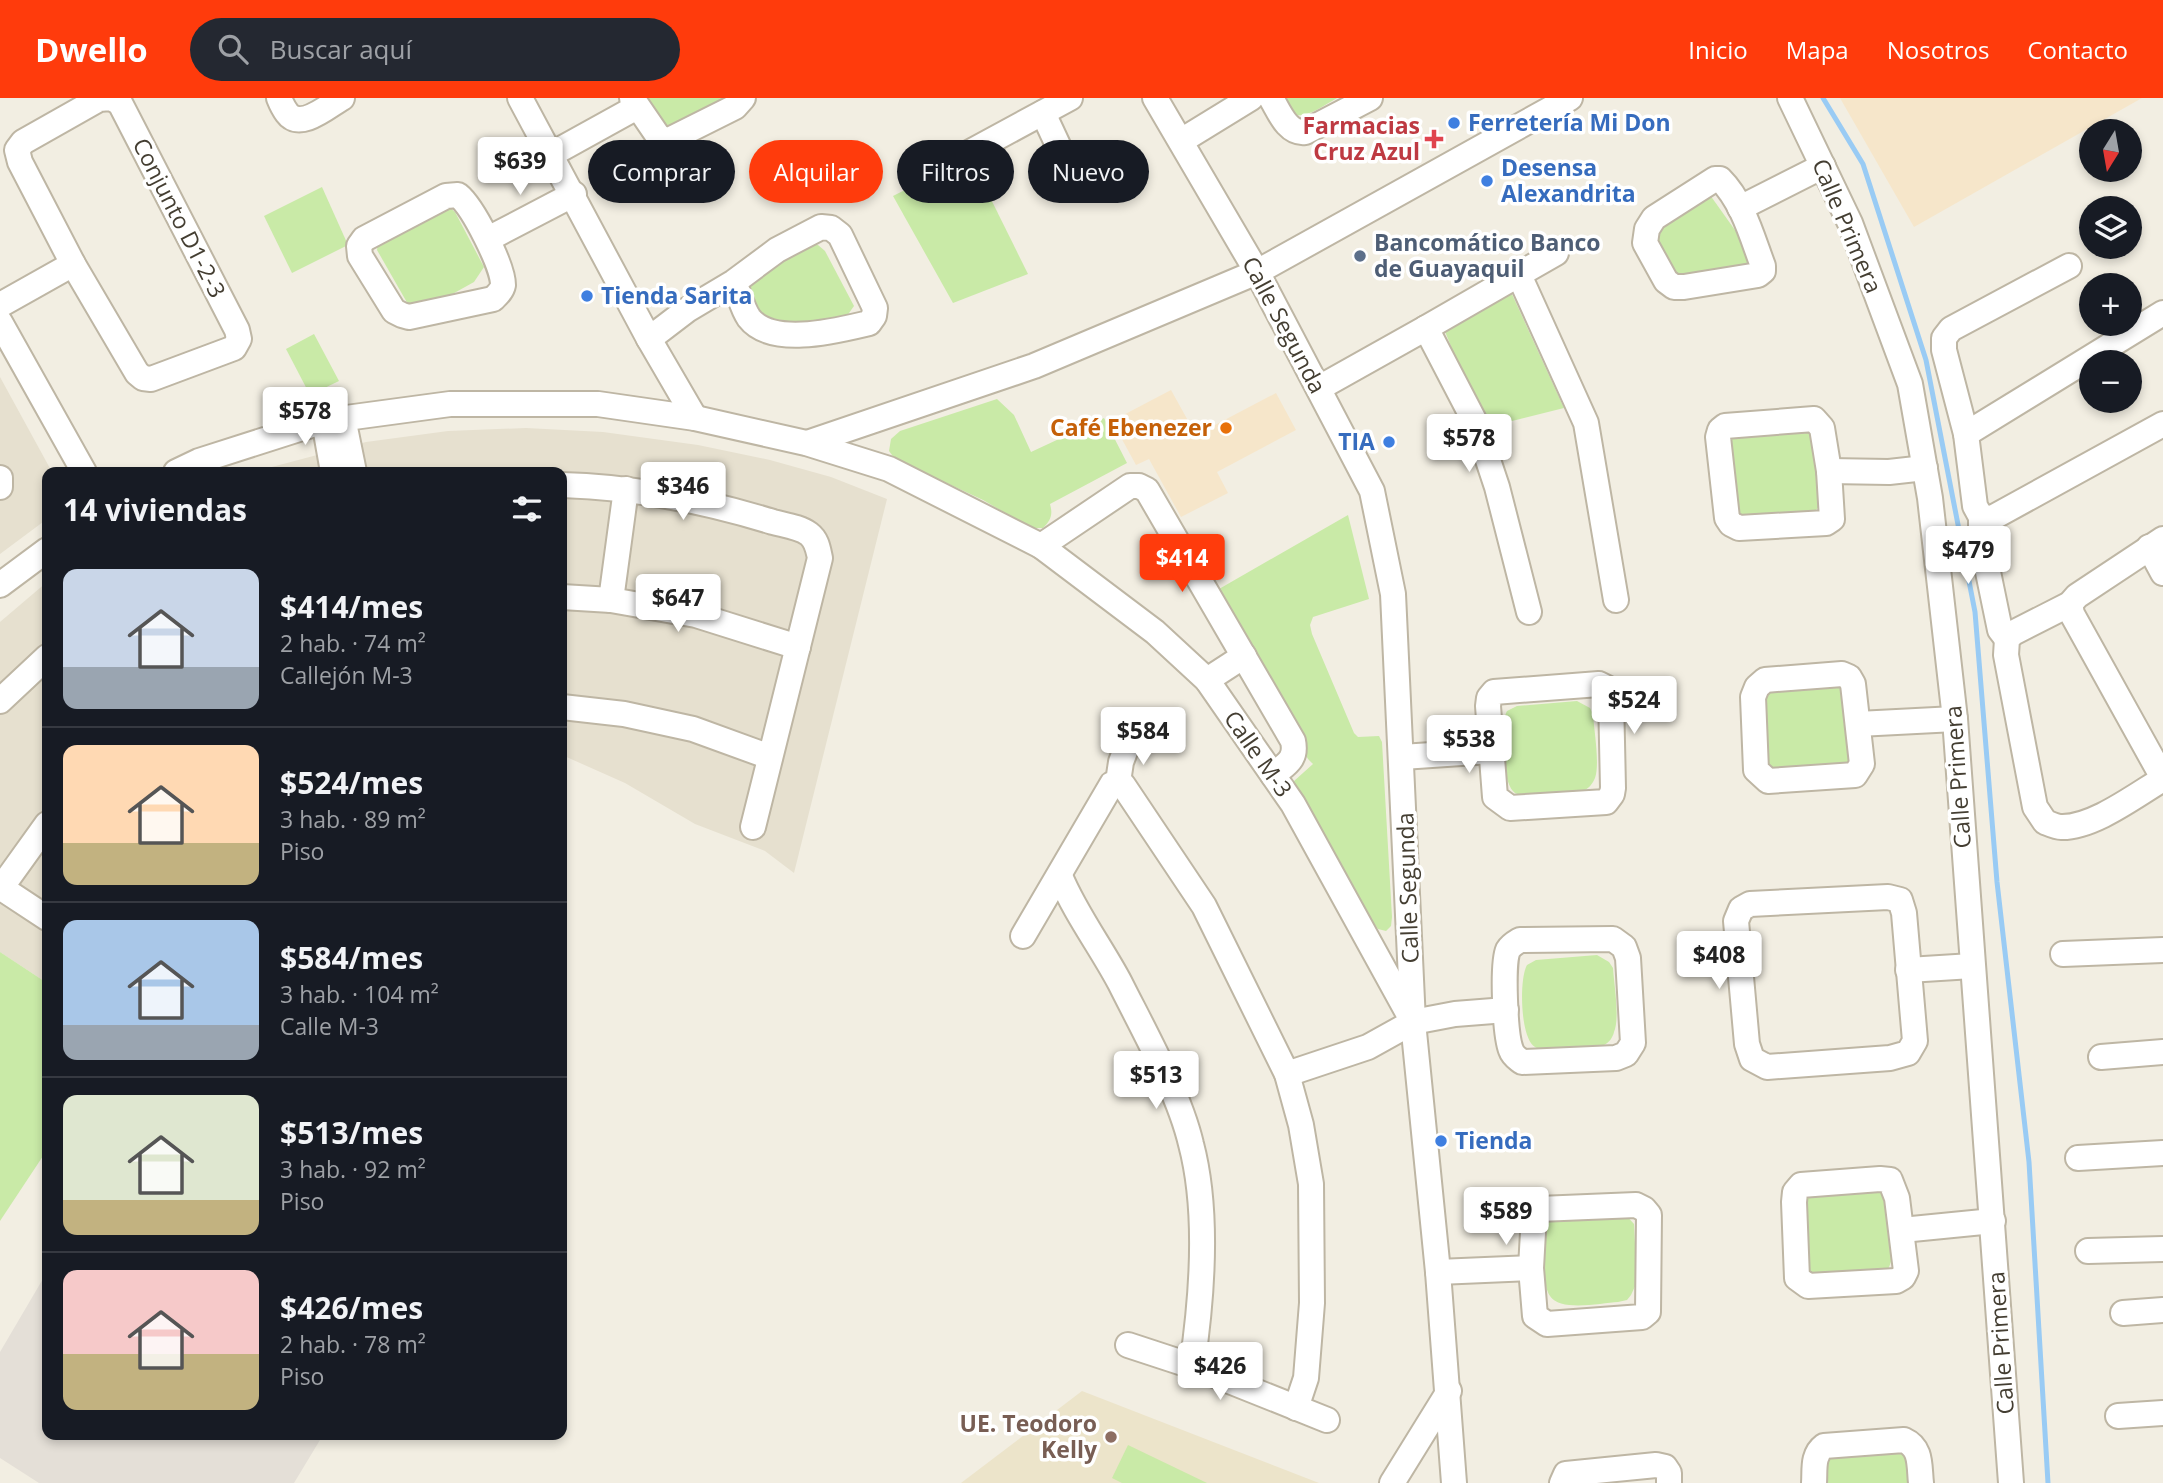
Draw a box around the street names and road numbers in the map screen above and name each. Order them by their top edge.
street label: Conjunto D1-2-3 [126,132,234,303]
street label: Calle Primera [1805,153,1891,298]
street label: Calle Segunda [1235,250,1334,399]
street label: Calle M-3 [1217,704,1300,803]
street label: Calle Primera [1936,705,1978,850]
street label: Calle Segunda [1388,812,1426,964]
street label: Calle Primera [1979,1271,2021,1416]

